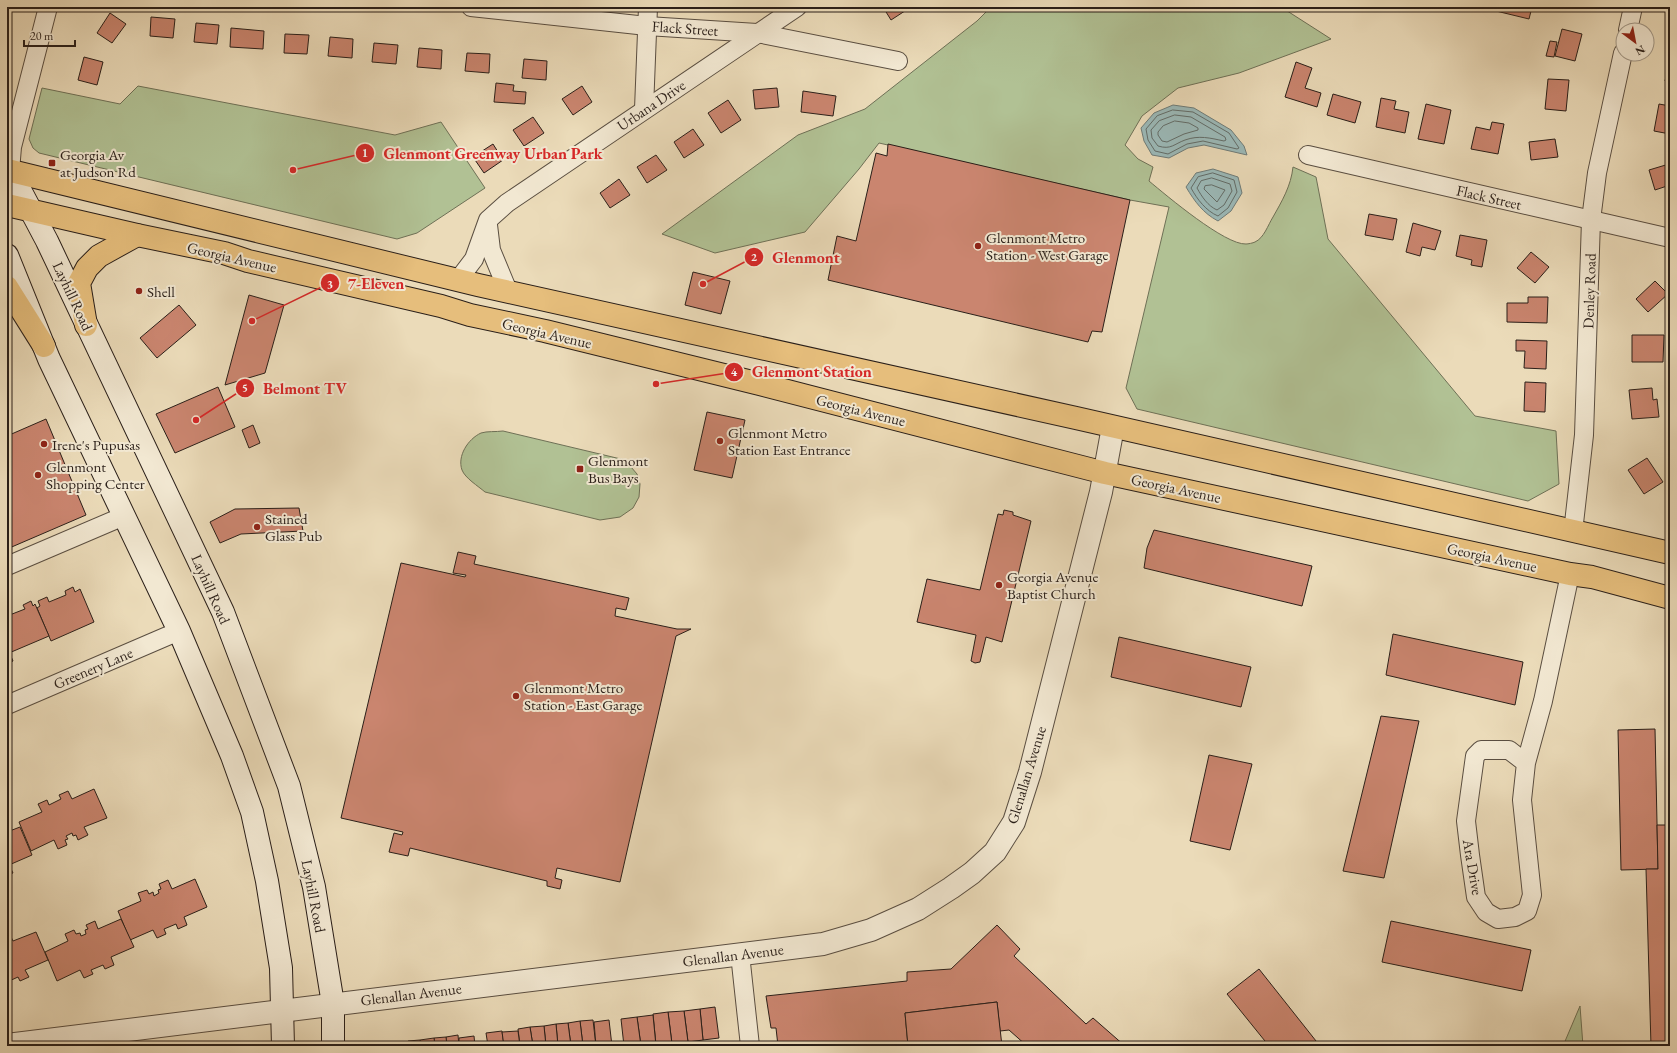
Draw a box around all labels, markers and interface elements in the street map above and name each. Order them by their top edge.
street label: Flack Street [651,16,719,40]
scale bar [24,22,75,48]
north arrow [1615,22,1655,62]
text: 20 m [30,28,54,44]
text: N [1633,42,1648,59]
street label: Urbana Drive [613,75,689,135]
callout: Glenmont Greenway Urban Park [355,139,610,167]
text: Glenmont Greenway Urban Park [383,143,603,164]
place label: Georgia Av at Judson Rd [60,145,136,181]
text: 1 [362,145,368,161]
marker: Georgia Av at Judson Rd [47,158,57,168]
street label: Flack Street [1455,180,1524,214]
place label: Glenmont Metro Station - West Garage [986,228,1109,264]
street label: Georgia Avenue [185,237,279,277]
marker: Glenmont Metro Station - West Garage [973,241,983,251]
callout: Glenmont [744,243,847,271]
text: Glenmont [772,247,840,268]
text: 2 [751,249,758,265]
street label: Denley Road [1578,253,1600,329]
street label: Layhill Road [49,258,97,334]
callout: 7-Eleven [320,269,413,297]
text: 7-Eleven [348,273,404,294]
text: 3 [327,276,333,292]
place label: Shell [147,282,175,301]
marker: Shell [134,286,144,296]
street label: Georgia Avenue [500,313,594,353]
callout: Glenmont Station [724,358,880,386]
text: Glenmont Station [752,361,872,382]
text: 4 [731,364,738,380]
callout: Belmont TV [235,374,355,402]
text: Belmont TV [263,378,348,399]
text: 5 [242,380,248,396]
street label: Georgia Avenue [814,390,908,430]
place label: Glenmont Metro Station East Entrance [728,423,851,459]
place label: Irene's Pupusas [52,435,140,454]
marker: Glenmont Metro Station East Entrance [715,436,725,446]
marker: Irene's Pupusas [39,439,49,449]
place label: Glenmont Bus Bays [588,451,648,487]
place label: Glenmont Shopping Center [46,457,145,493]
marker: Glenmont Bus Bays [575,464,585,474]
street label: Georgia Avenue [1129,469,1223,507]
marker: Glenmont Shopping Center [33,470,43,480]
place label: Stained Glass Pub [265,509,322,545]
marker: Stained Glass Pub [252,522,262,532]
street label: Georgia Avenue [1445,538,1539,576]
street label: Layhill Road [187,551,235,627]
place label: Georgia Avenue Baptist Church [1007,567,1098,603]
marker: Georgia Avenue Baptist Church [994,580,1004,590]
street label: Greenery Lane [50,643,136,693]
place label: Glenmont Metro Station - East Garage [524,678,643,714]
marker: Glenmont Metro Station - East Garage [511,691,521,701]
street label: Glenallan Avenue [1002,724,1050,826]
street label: Ara Drive [1459,837,1487,897]
street label: Layhill Road [298,858,330,935]
street label: Glenallan Avenue [681,939,785,971]
street label: Glenallan Avenue [359,978,463,1010]

